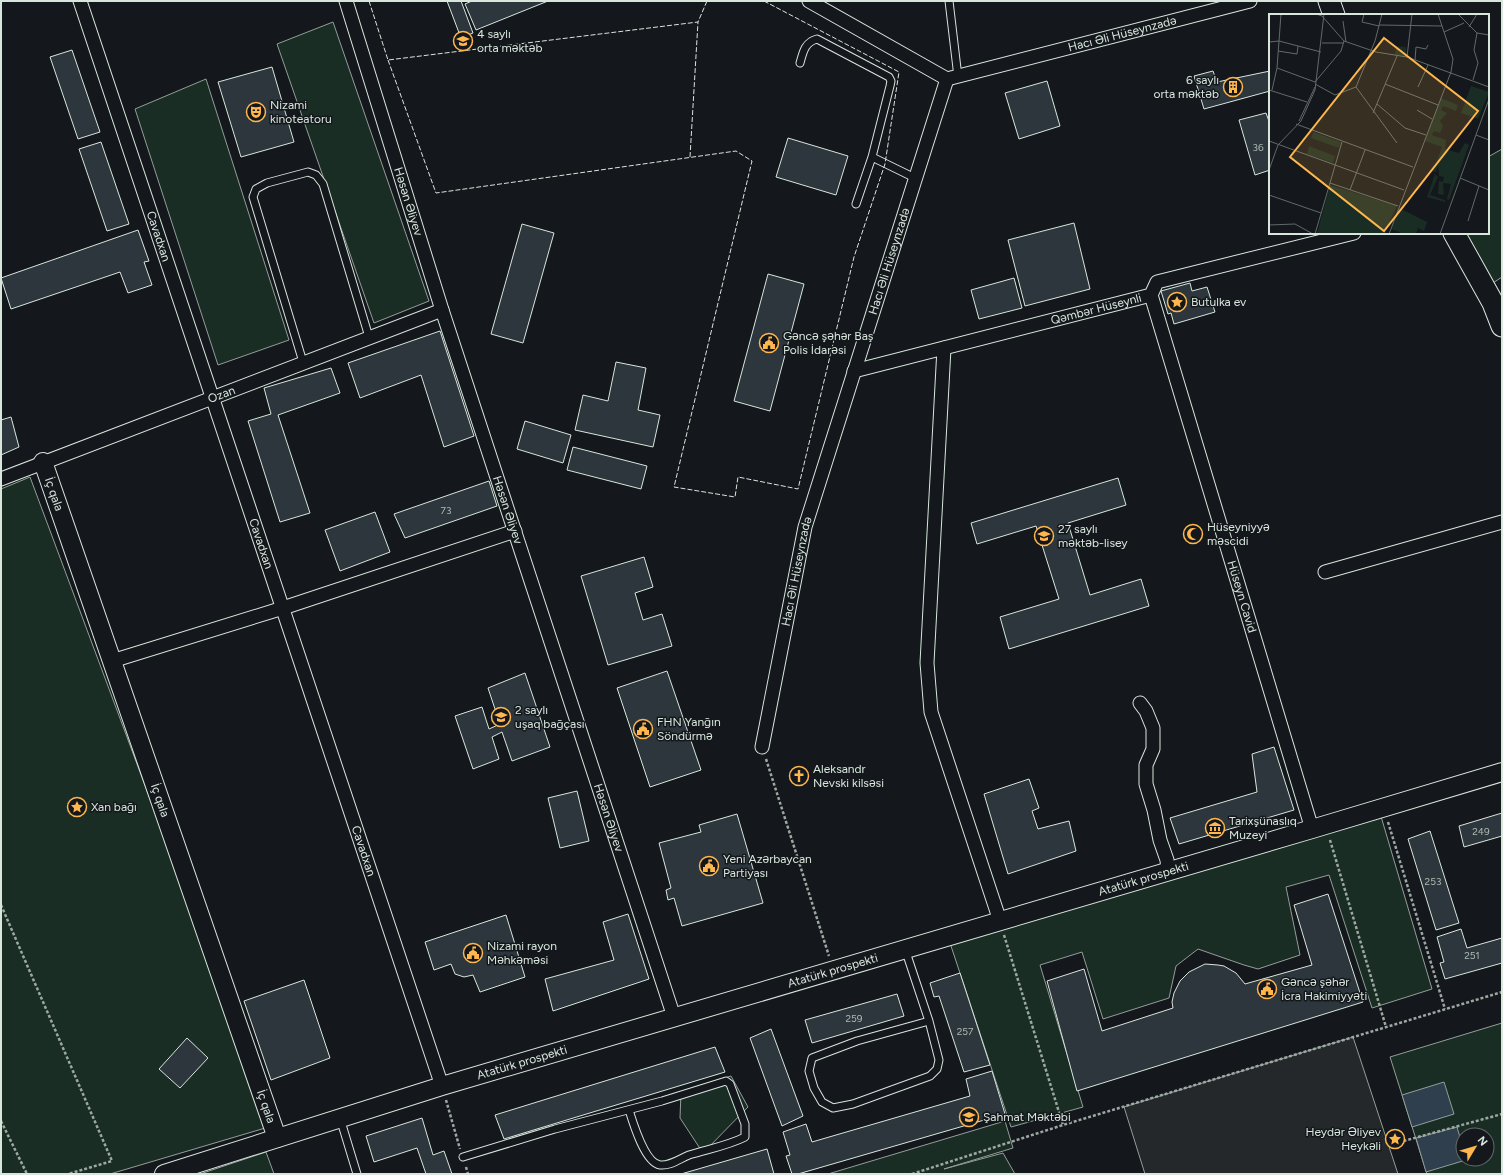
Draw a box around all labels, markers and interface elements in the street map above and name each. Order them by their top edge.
street label: Hacı Əli Hüseynzadə [1067,13,1178,55]
inset map [1269,14,1489,234]
place label: 4 saylı orta məktəb [477,27,543,55]
school or university icon: 4 saylı orta məktəb [452,30,474,52]
place label: 6 saylı orta məktəb [1153,73,1219,101]
building icon: 6 saylı orta məktəb [1222,76,1244,98]
place label: Nizami kinoteatoru [270,98,332,126]
theatre icon: Nizami kinoteatoru [245,101,267,123]
house number: 36 [1252,141,1264,154]
street label: Həsən Əliyev [391,166,426,238]
street label: Hacı Əli Hüseynzadə [866,206,913,316]
street label: Cavadxan [144,209,174,264]
street label: Qəmbər Hüseynli [1049,291,1143,327]
place icon: Butulka ev [1166,291,1188,313]
place label: Butulka ev [1191,295,1247,309]
place label: Gəncə şəhər Baş Polis İdarəsi [783,329,874,357]
public building icon: Gəncə şəhər Baş Polis İdarəsi [758,332,780,354]
street label: Ozan [206,383,237,406]
street label: Həsən Əliyev [490,474,526,547]
street label: İç qala [42,476,66,513]
house number: 73 [441,504,451,517]
street label: Hacı Əli Hüseynzadə [779,515,815,627]
street label: Cavadxan [246,517,276,571]
place label: Hüseyniyyə məscidi [1207,520,1270,548]
place label: 27 saylı məktəb-lisey [1058,522,1128,550]
mosque icon: Hüseyniyyə məscidi [1182,523,1204,545]
school or university icon: 27 saylı məktəb-lisey [1033,525,1055,547]
street label: Hüseyn Cavid [1224,559,1259,634]
place label: 2 saylı uşaq bağçası [515,703,585,731]
school or university icon: 2 saylı uşaq bağçası [490,706,512,728]
place label: FHN Yanğın Söndürmə [657,715,721,743]
public building icon: FHN Yanğın Söndürmə [632,718,654,740]
place label: Aleksandr Nevski kilsəsi [813,762,884,790]
church icon: Aleksandr Nevski kilsəsi [788,765,810,787]
street label: İç qala [148,782,172,819]
street label: Həsən Əliyev [591,782,627,854]
place icon: Xan bağı [66,796,88,818]
place label: Xan bağı [91,800,137,814]
place label: Tarixşünaslıq Muzeyi [1229,814,1297,842]
museum icon: Tarixşünaslıq Muzeyi [1204,817,1226,839]
street label: Cavadxan [349,824,379,878]
house number: 249 [1472,825,1490,838]
place label: Yeni Azərbaycan Partiyası [723,852,812,880]
public building icon: Yeni Azərbaycan Partiyası [698,855,720,877]
street label: Atatürk prospekti [1097,859,1190,899]
house number: 253 [1425,875,1441,888]
place label: Nizami rayon Məhkəməsi [487,939,557,967]
public building icon: Nizami rayon Məhkəməsi [462,942,484,964]
house number: 251 [1464,949,1480,962]
street label: Atatürk prospekti [786,951,879,991]
place label: Gəncə şəhər İcra Hakimiyyəti [1281,975,1367,1003]
public building icon: Gəncə şəhər İcra Hakimiyyəti [1256,978,1278,1000]
house number: 259 [846,1012,863,1025]
house number: 257 [957,1025,974,1038]
street label: Atatürk prospekti [475,1042,569,1082]
street label: İç qala [254,1088,278,1125]
school or university icon: Şahmat Məktəbi [958,1106,980,1128]
place label: Şahmat Məktəbi [983,1110,1071,1124]
place label: Heydər Əliyev Heykəli [1305,1125,1382,1153]
north arrow [1455,1127,1495,1167]
place icon: Heydər Əliyev Heykəli [1384,1128,1406,1150]
text: N [1475,1134,1490,1149]

